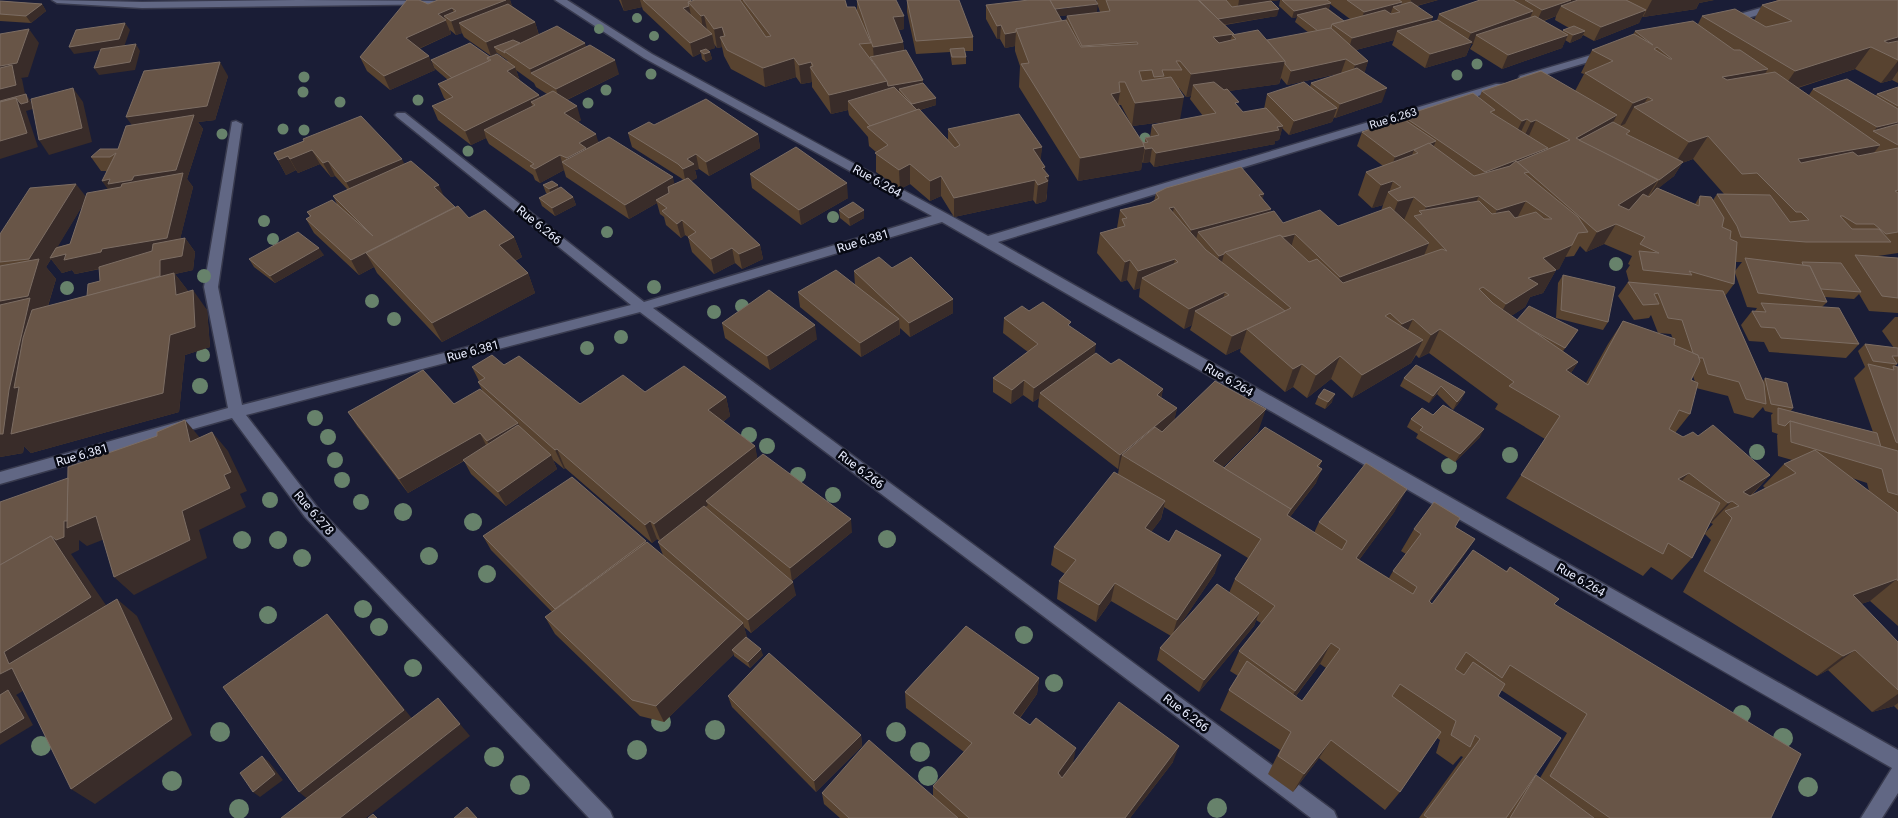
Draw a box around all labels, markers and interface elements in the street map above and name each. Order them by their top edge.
street label: Rue 6.263 [1368,105,1418,132]
street label: Rue 6.264 [850,162,904,200]
street label: Rue 6.266 [514,203,564,247]
street label: Rue 6.381 [835,226,891,256]
street label: Rue 6.381 [445,337,501,365]
street label: Rue 6.264 [1202,361,1256,400]
street label: Rue 6.381 [54,441,110,469]
street label: Rue 6.266 [835,448,887,492]
street label: Rue 6.278 [291,488,337,538]
street label: Rue 6.264 [1554,561,1608,600]
street label: Rue 6.266 [1160,691,1212,735]

